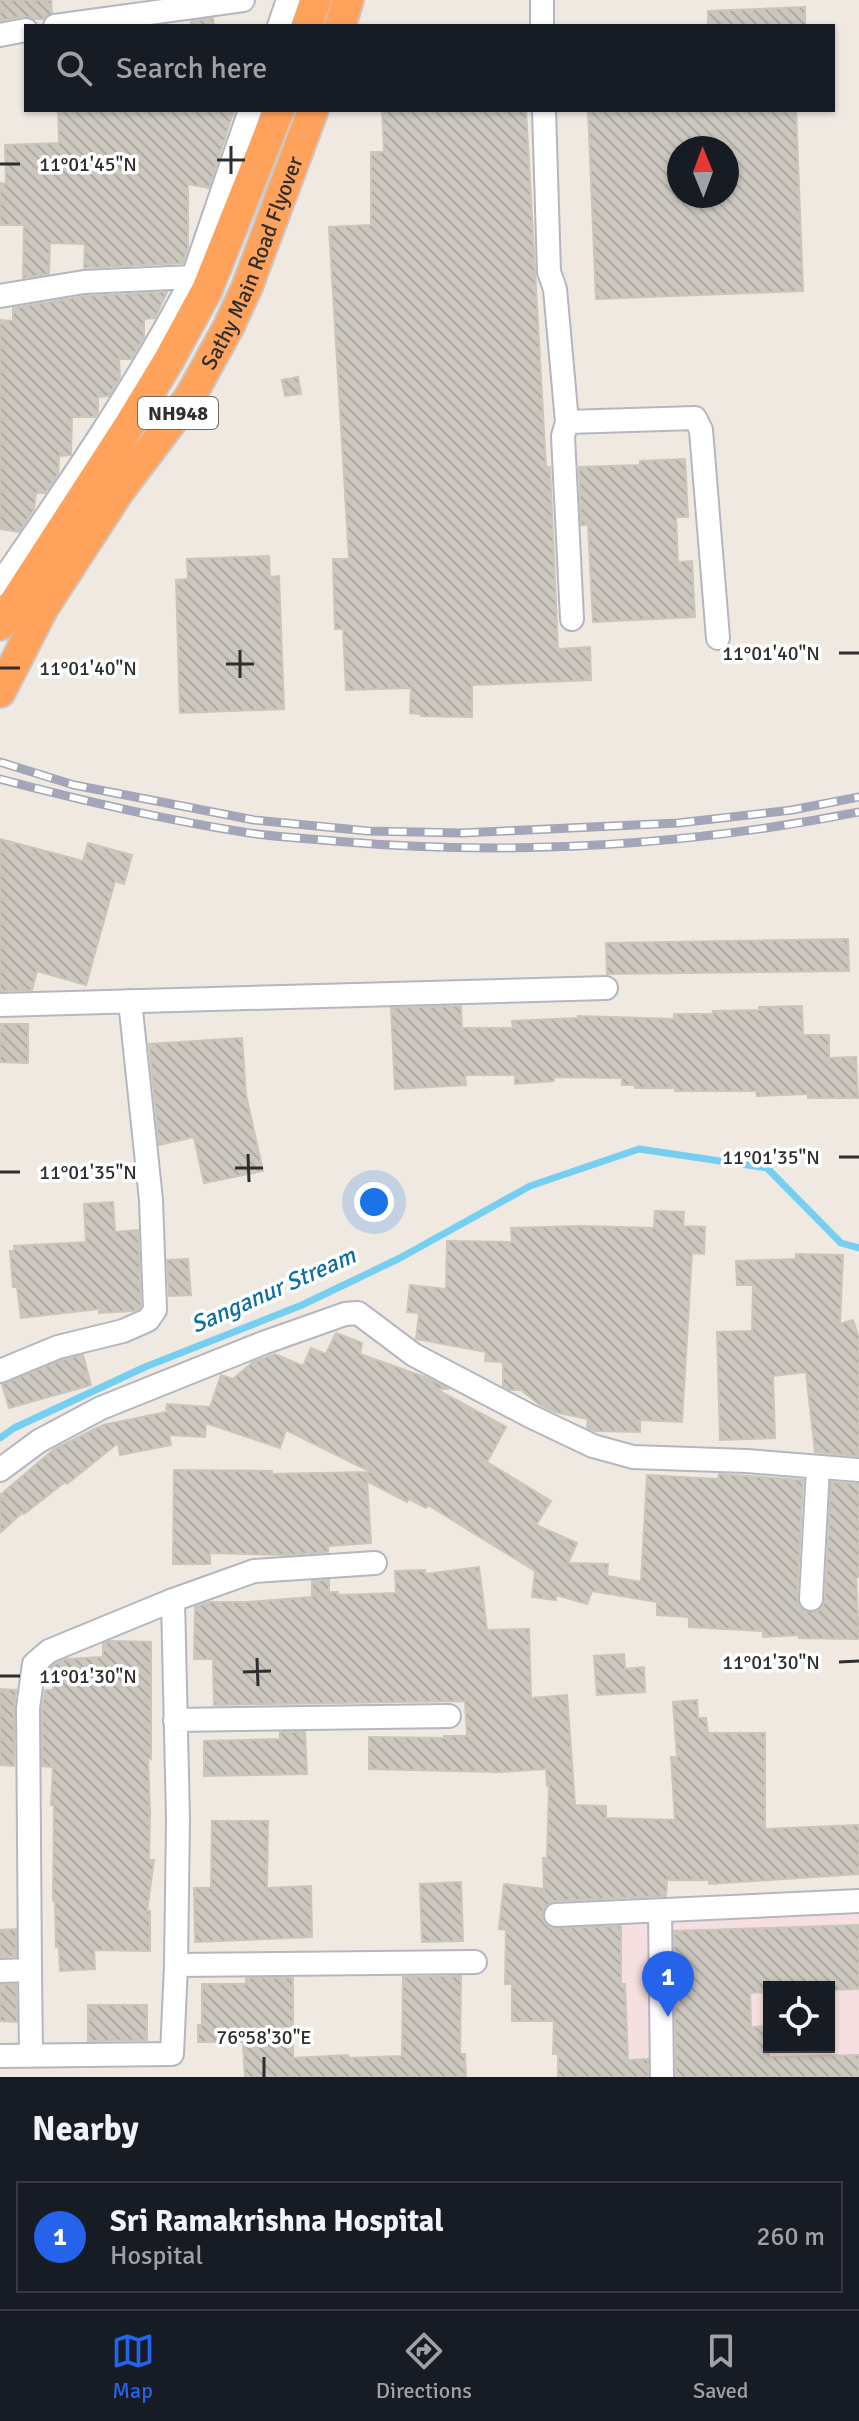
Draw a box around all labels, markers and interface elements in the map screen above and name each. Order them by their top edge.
search box [24,24,835,112]
icon: search [52,46,96,90]
text: Search here [116,50,267,87]
north arrow [667,136,739,208]
text: 11°01'45"N [39,152,137,177]
street label: Sathy Main Road Flyover [195,152,309,374]
road number: NH948 [138,397,218,429]
text: 11°01'40"N [722,641,820,666]
text: 11°01'40"N [39,656,137,681]
text: 11°01'35"N [722,1145,820,1170]
text: 11°01'35"N [39,1160,137,1185]
your location [354,1182,394,1222]
water label: Sanganur Stream [186,1240,361,1340]
text: 11°01'30"N [722,1650,820,1675]
text: 11°01'30"N [39,1664,137,1689]
pin: 1 [642,1951,694,2017]
map controls [763,1981,835,2053]
button: locate [763,1981,835,2053]
text: 76°58'30"E [216,2025,312,2050]
text: Nearby [32,2108,139,2150]
text: Sri Ramakrishna Hospital [110,2203,444,2240]
text: 1 [53,2221,67,2253]
text: 260 m [756,2221,825,2253]
text: Hospital [110,2240,203,2272]
tab: Map [111,2329,155,2404]
tab: Directions [376,2329,472,2404]
tab: Saved [693,2329,748,2404]

